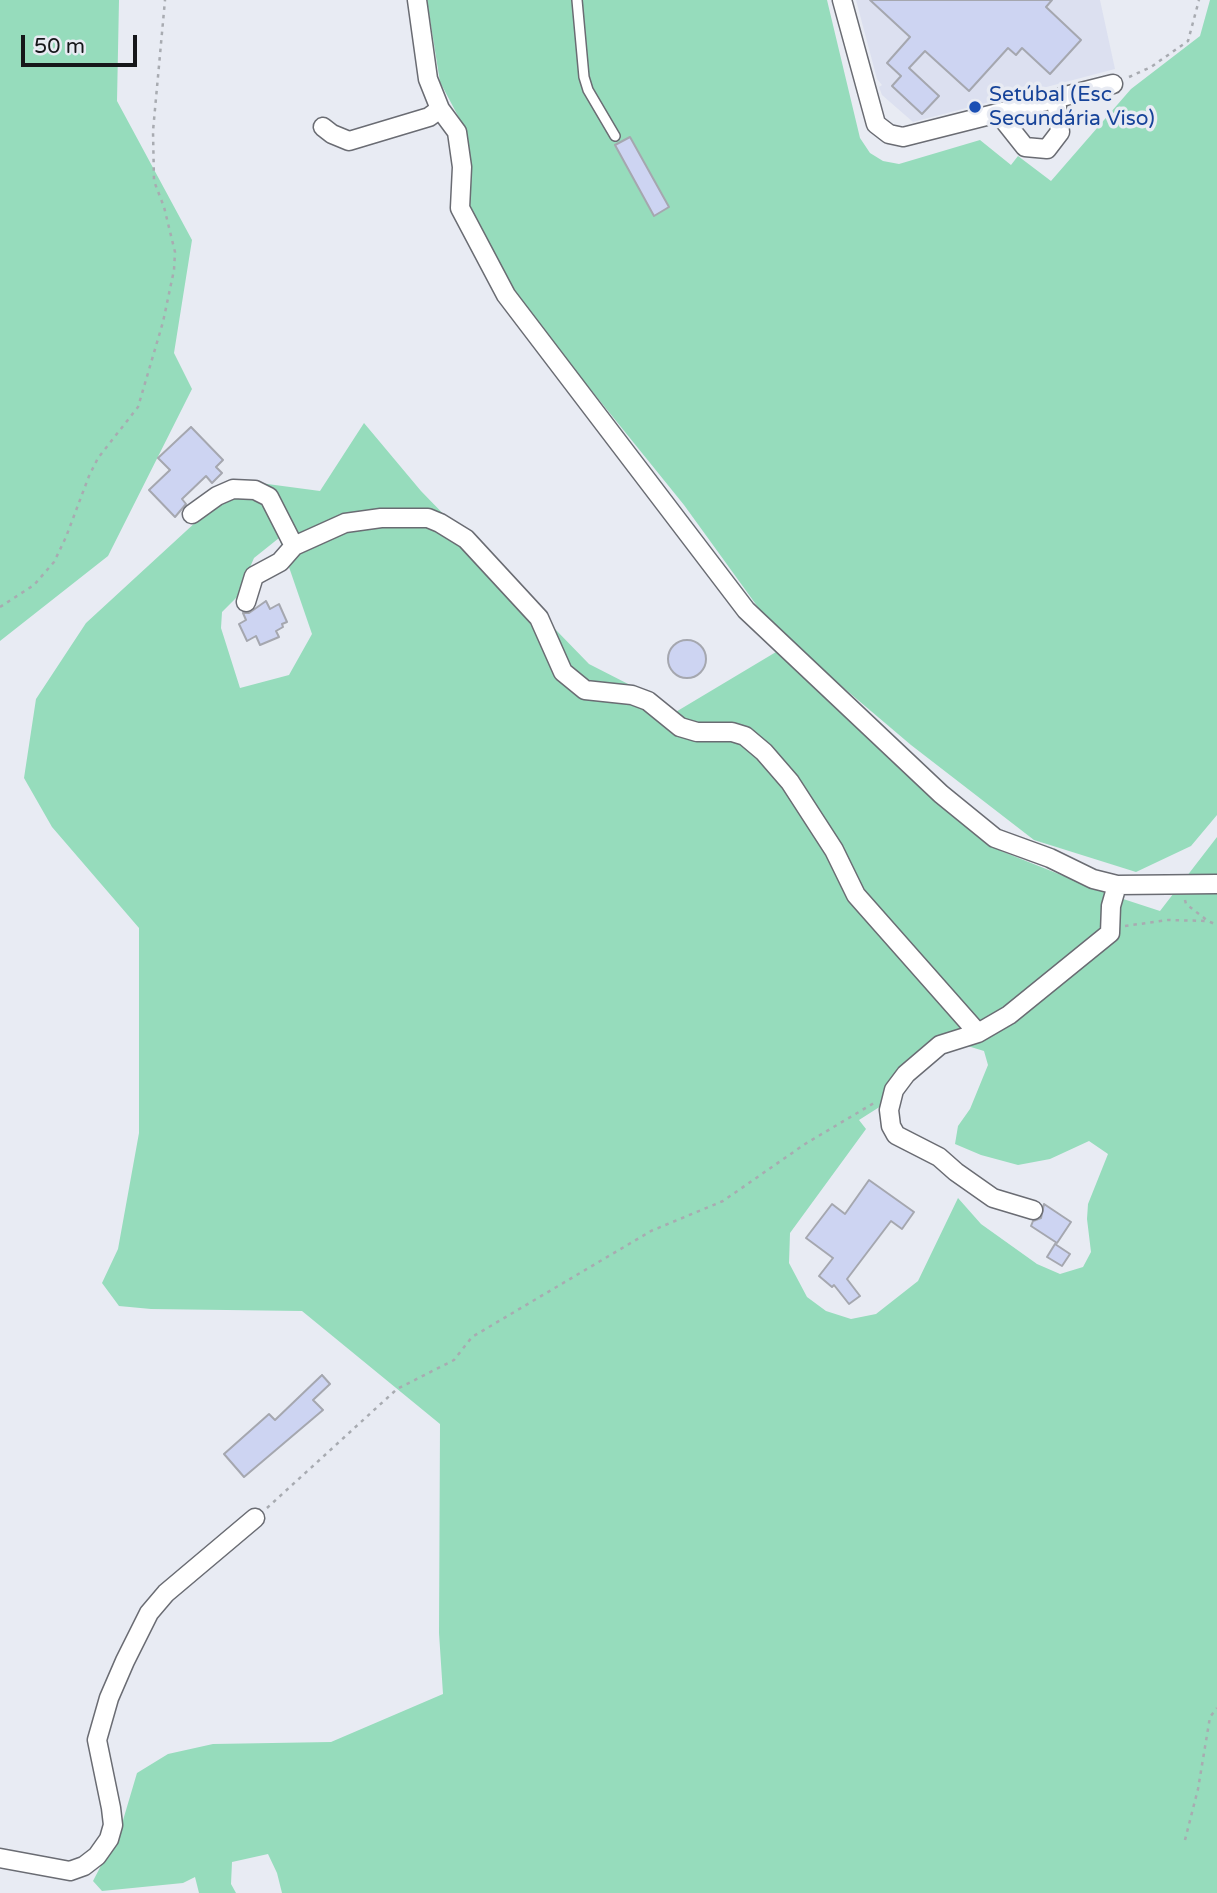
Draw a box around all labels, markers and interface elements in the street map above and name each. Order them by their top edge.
scale bar [24,21,140,65]
text: 50 m [34,34,85,59]
place label: Setúbal (Esc Secundária Viso) [989,82,1155,132]
marker: Setúbal (Esc Secundária Viso) [967,99,983,115]

